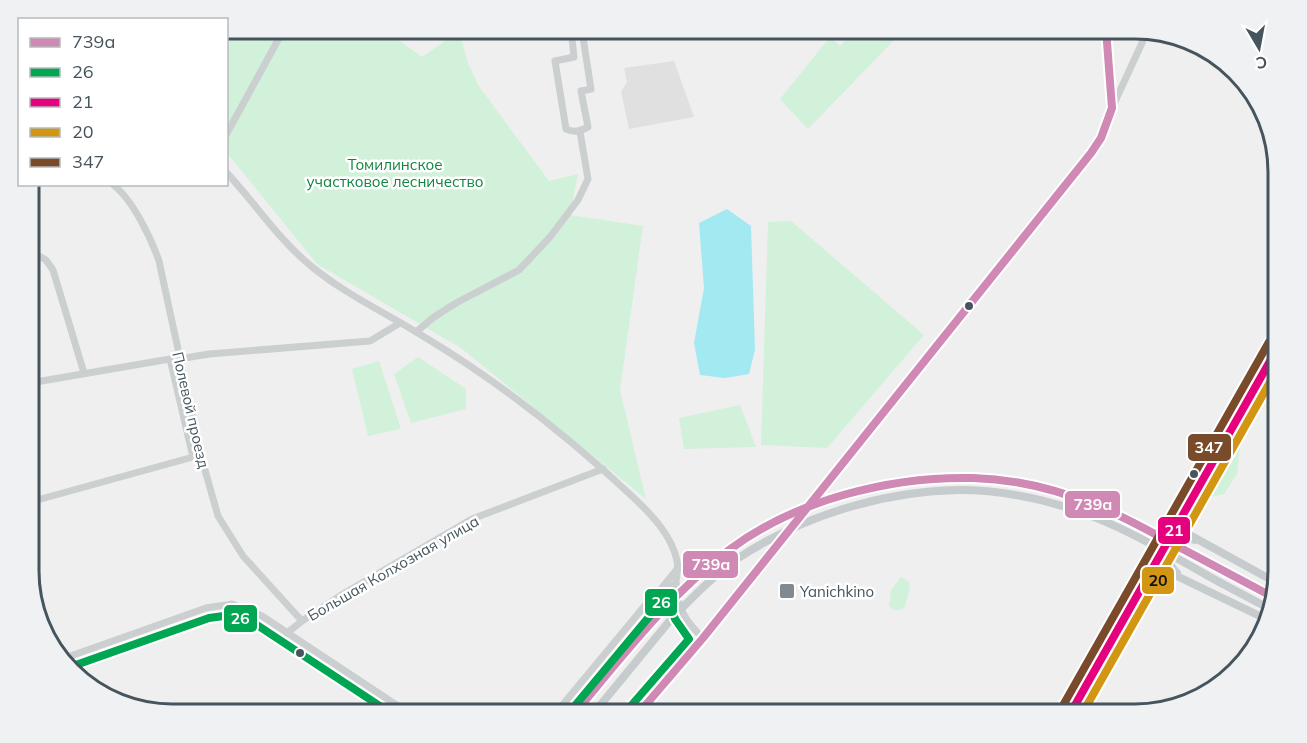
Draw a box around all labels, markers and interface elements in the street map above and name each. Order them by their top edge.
legend [18,18,228,186]
north arrow [1229,18,1289,78]
text: 739а [72,30,115,53]
text: С [1254,52,1269,74]
text: 26 [72,60,94,83]
text: 21 [72,90,94,113]
text: 20 [72,120,94,143]
text: 347 [72,150,104,173]
park label: Томилинское участковое лесничество [306,155,484,191]
unlabelled marker [963,300,975,312]
street label: Полевой проезд [168,350,214,470]
line badge: 347 [1187,433,1232,462]
text: 347 [1195,437,1223,457]
unlabelled marker [1188,468,1200,480]
line badge: 739а [1064,490,1121,519]
text: 739а [1074,494,1112,514]
street label: Большая Колхозная улица [304,511,482,625]
line badge: 21 [1157,516,1191,545]
text: 21 [1164,520,1184,540]
line badge: 739а [682,550,739,579]
text: 739а [692,554,730,574]
line badge: 20 [1141,566,1175,595]
text: 20 [1148,570,1168,590]
marker: Yanichkino [778,582,796,600]
place label: Yanichkino [799,582,874,601]
line badge: 26 [644,588,678,617]
text: 26 [651,592,671,612]
line badge: 26 [223,604,258,633]
text: 26 [230,608,250,628]
unlabelled marker [294,647,306,659]

